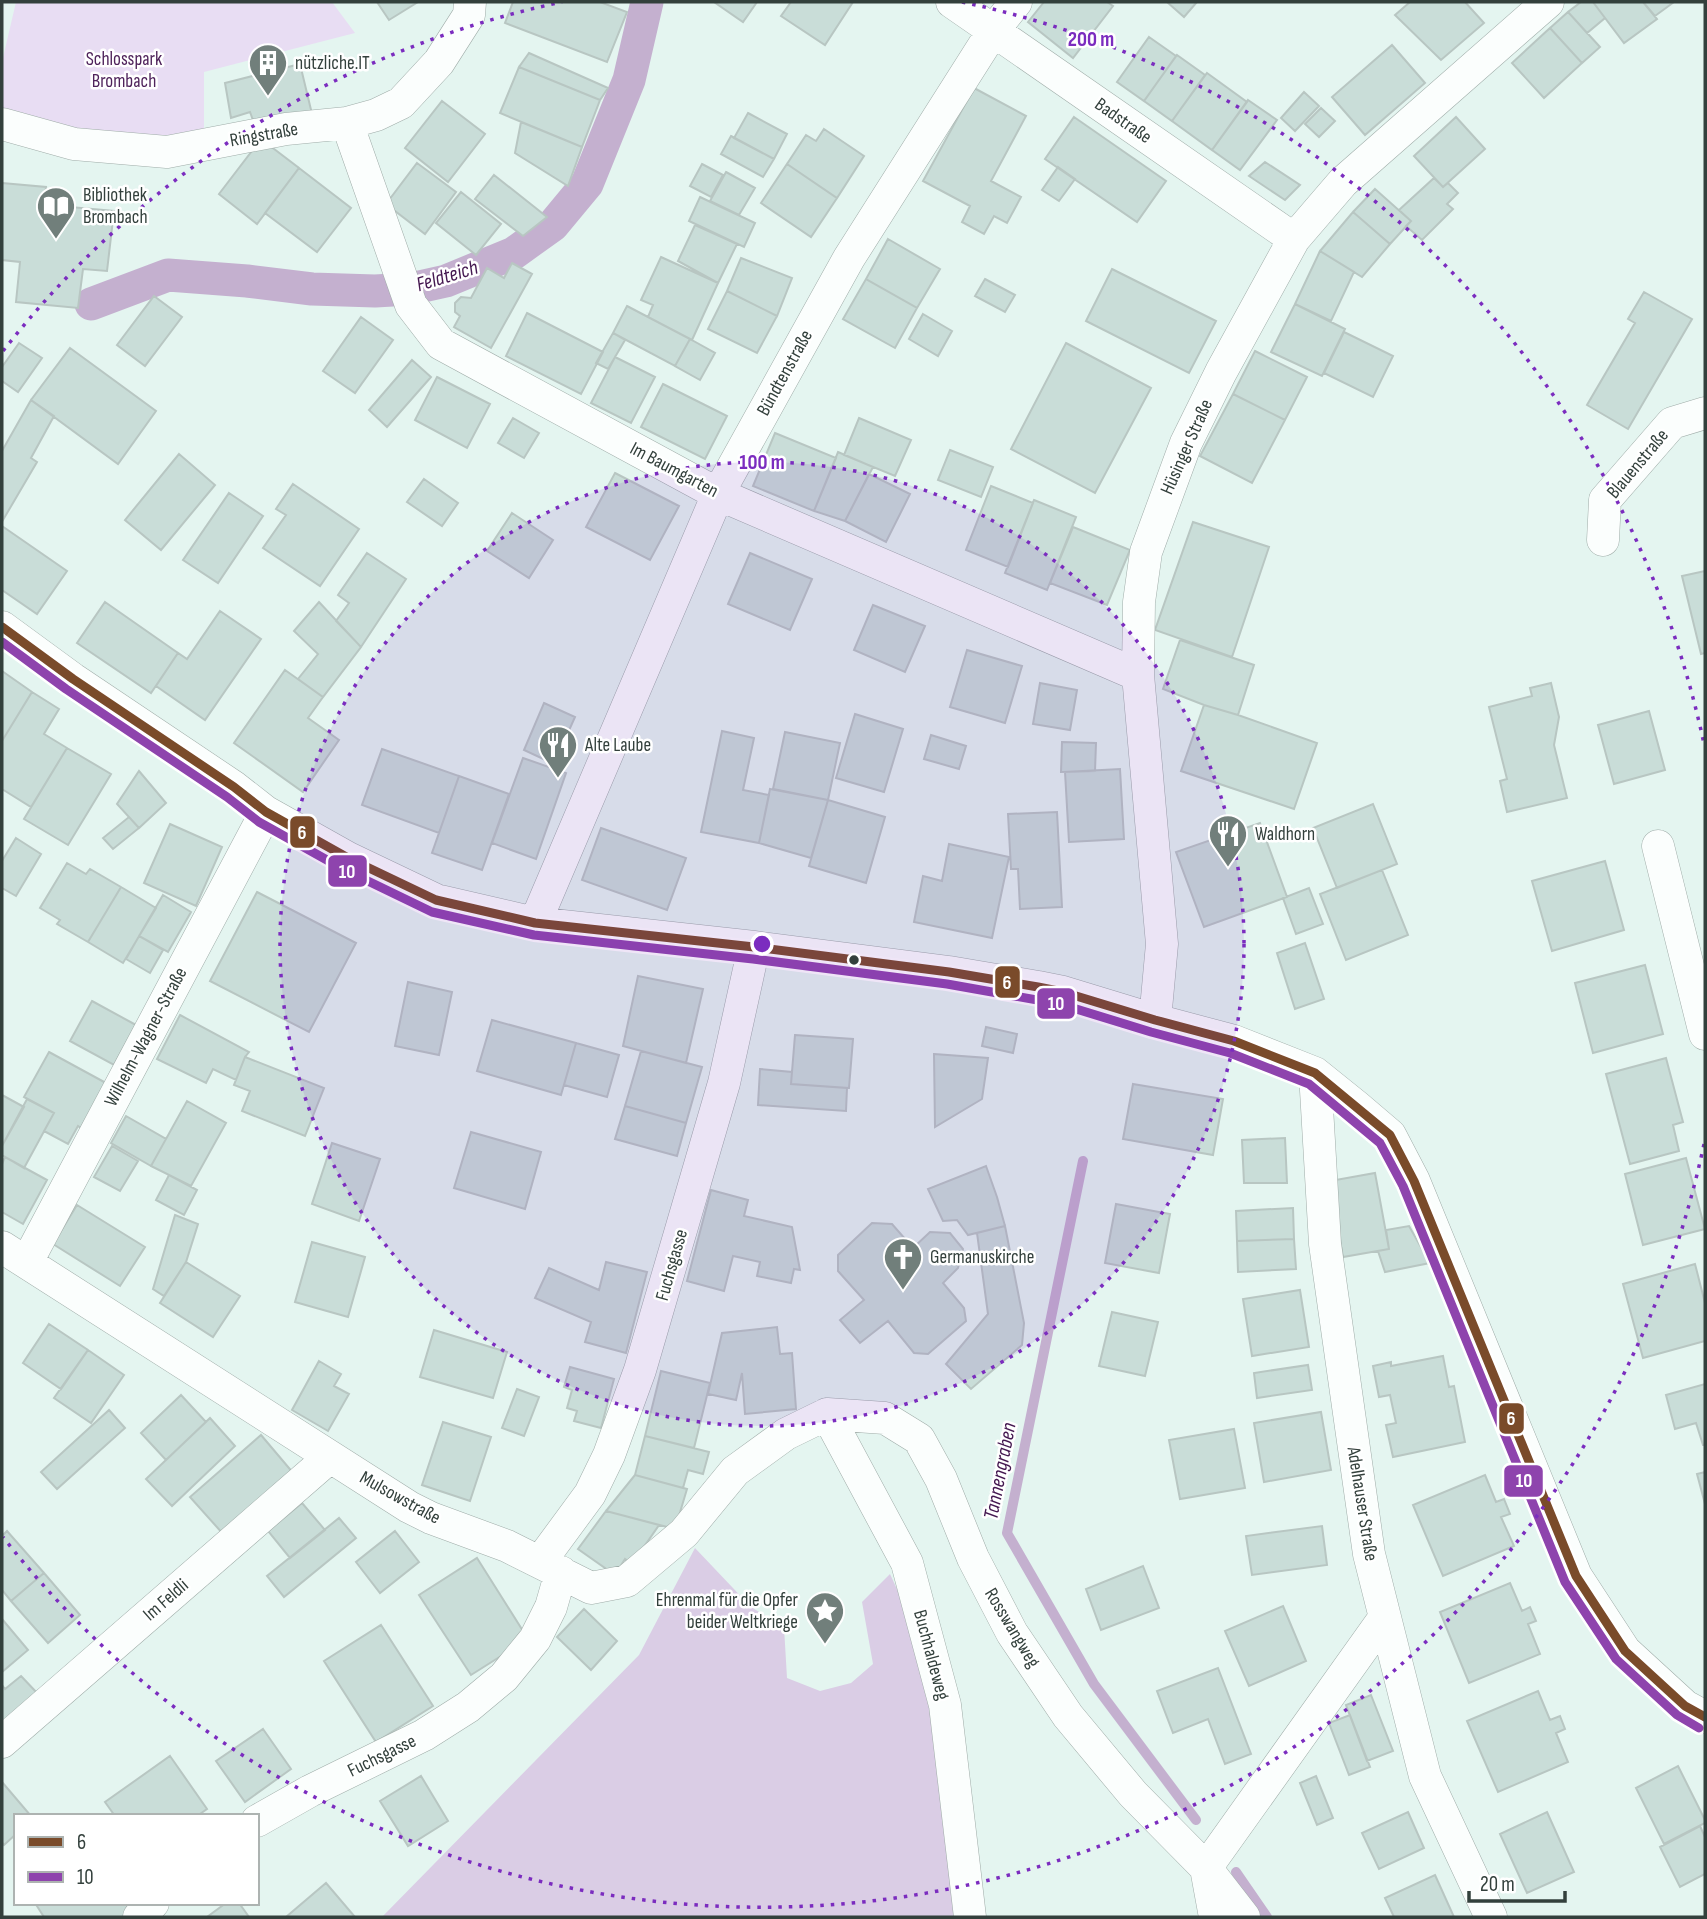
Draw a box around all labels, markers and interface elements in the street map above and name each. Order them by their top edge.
text: 200 m [1068,27,1114,52]
building icon: nützliche.IT [247,42,289,97]
park label: Schlosspark Brombach [86,48,163,93]
place label: nützliche.IT [295,52,370,75]
street label: Badstraße [1090,93,1156,149]
street label: Ringstraße [228,118,300,152]
place label: Bibliothek Brombach [83,184,148,229]
library icon: Bibliothek Brombach [35,185,77,240]
water label: Feldteich [413,255,481,297]
street label: Bündtenstraße [752,326,818,420]
street label: Hüsinger Straße [1156,396,1218,498]
street label: Blauenstraße [1602,425,1674,503]
street label: Im Baumgarten [626,437,722,503]
text: 100 m [739,450,785,475]
restaurant icon: Alte Laube [537,724,579,779]
place label: Alte Laube [584,734,651,757]
restaurant icon: Waldhorn [1207,813,1249,868]
line badge: 6 [289,815,316,849]
text: 6 [298,822,307,845]
place label: Waldhorn [1255,823,1315,846]
line badge: 10 [327,854,368,888]
text: 10 [339,861,355,884]
centre of rings [750,932,774,956]
unlabelled marker [847,953,861,967]
street label: Wilhelm-Wagner-Straße [100,964,192,1110]
line badge: 6 [994,965,1021,999]
text: 6 [1003,972,1012,995]
line badge: 10 [1036,987,1076,1020]
text: 10 [1048,993,1064,1016]
street label: Fuchsgasse [651,1227,693,1303]
church icon: Germanuskirche [882,1236,924,1291]
place label: Germanuskirche [930,1246,1034,1269]
line badge: 6 [1498,1402,1525,1435]
text: 6 [1507,1408,1516,1431]
water label: Tannengraben [978,1420,1022,1522]
street label: Adelhauser Straße [1341,1444,1382,1563]
line badge: 10 [1503,1464,1544,1498]
street label: Mulsowstraße [356,1466,444,1530]
text: 10 [1516,1470,1532,1493]
street label: Im Feldli [139,1574,193,1626]
street label: Rosswangweg [979,1584,1045,1672]
place label: Ehrenmal für die Opfer beider Weltkriege [656,1589,799,1634]
place icon: Ehrenmal für die Opfer beider Weltkriege [804,1590,846,1645]
street label: Buchhaldeweg [908,1607,954,1703]
street label: Fuchsgasse [344,1730,420,1782]
legend [14,1814,259,1905]
text: 6 [77,1830,86,1855]
scale bar [1469,1860,1565,1904]
text: 10 [77,1865,94,1890]
text: 20 m [1480,1872,1515,1897]

